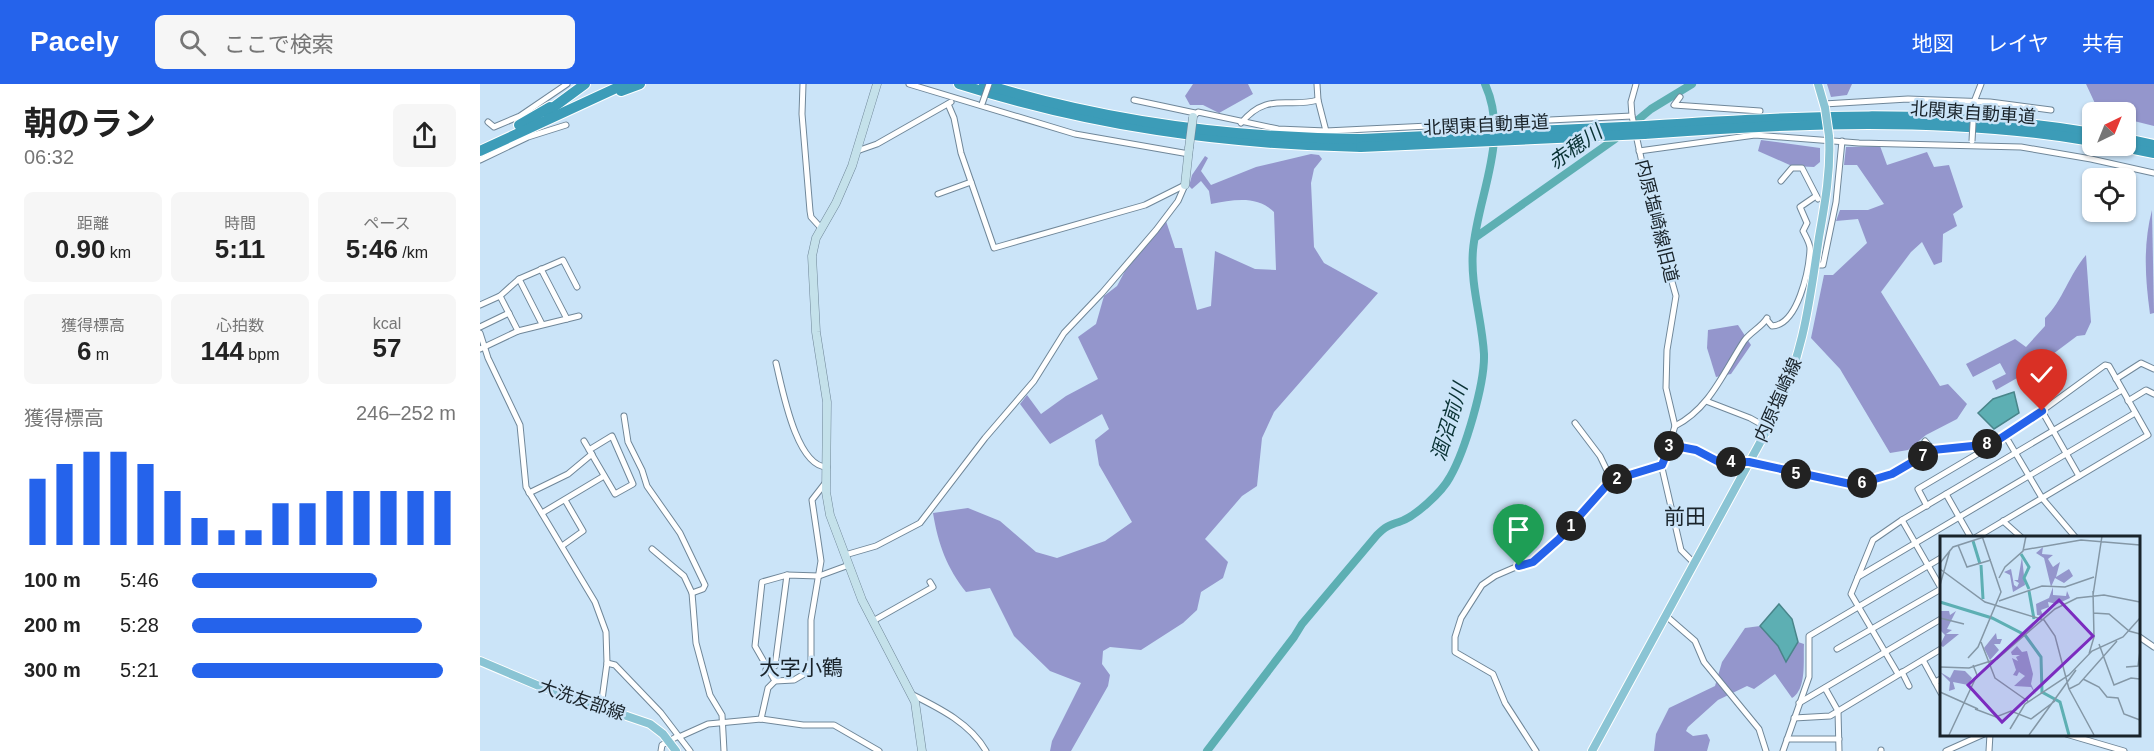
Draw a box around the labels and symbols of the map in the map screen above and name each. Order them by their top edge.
street label: 北関東自動車道 [1909,99,2037,127]
north arrow [2082,102,2136,156]
street label: 北関東自動車道 [1423,112,1549,138]
water label: 赤穂川 [1544,120,1608,173]
street label: 内原塩崎線旧道 [1632,157,1682,285]
pin [2016,349,2067,411]
street label: 内原塩崎線 [1751,355,1805,445]
water label: 涸沼前川 [1427,379,1472,463]
pin: 8 [1972,429,2002,459]
pin: 3 [1654,431,1684,461]
pin: 7 [1908,441,1938,471]
pin: 4 [1716,447,1746,477]
pin: 5 [1781,459,1811,489]
pin: 2 [1602,464,1632,494]
pin: 6 [1847,468,1877,498]
pin [1493,504,1544,566]
district label: 前田 [1664,505,1706,528]
pin: 1 [1556,511,1586,541]
inset map [1940,536,2139,736]
district label: 大字小鶴 [759,656,843,679]
street label: 大洗友部線 [536,676,628,724]

